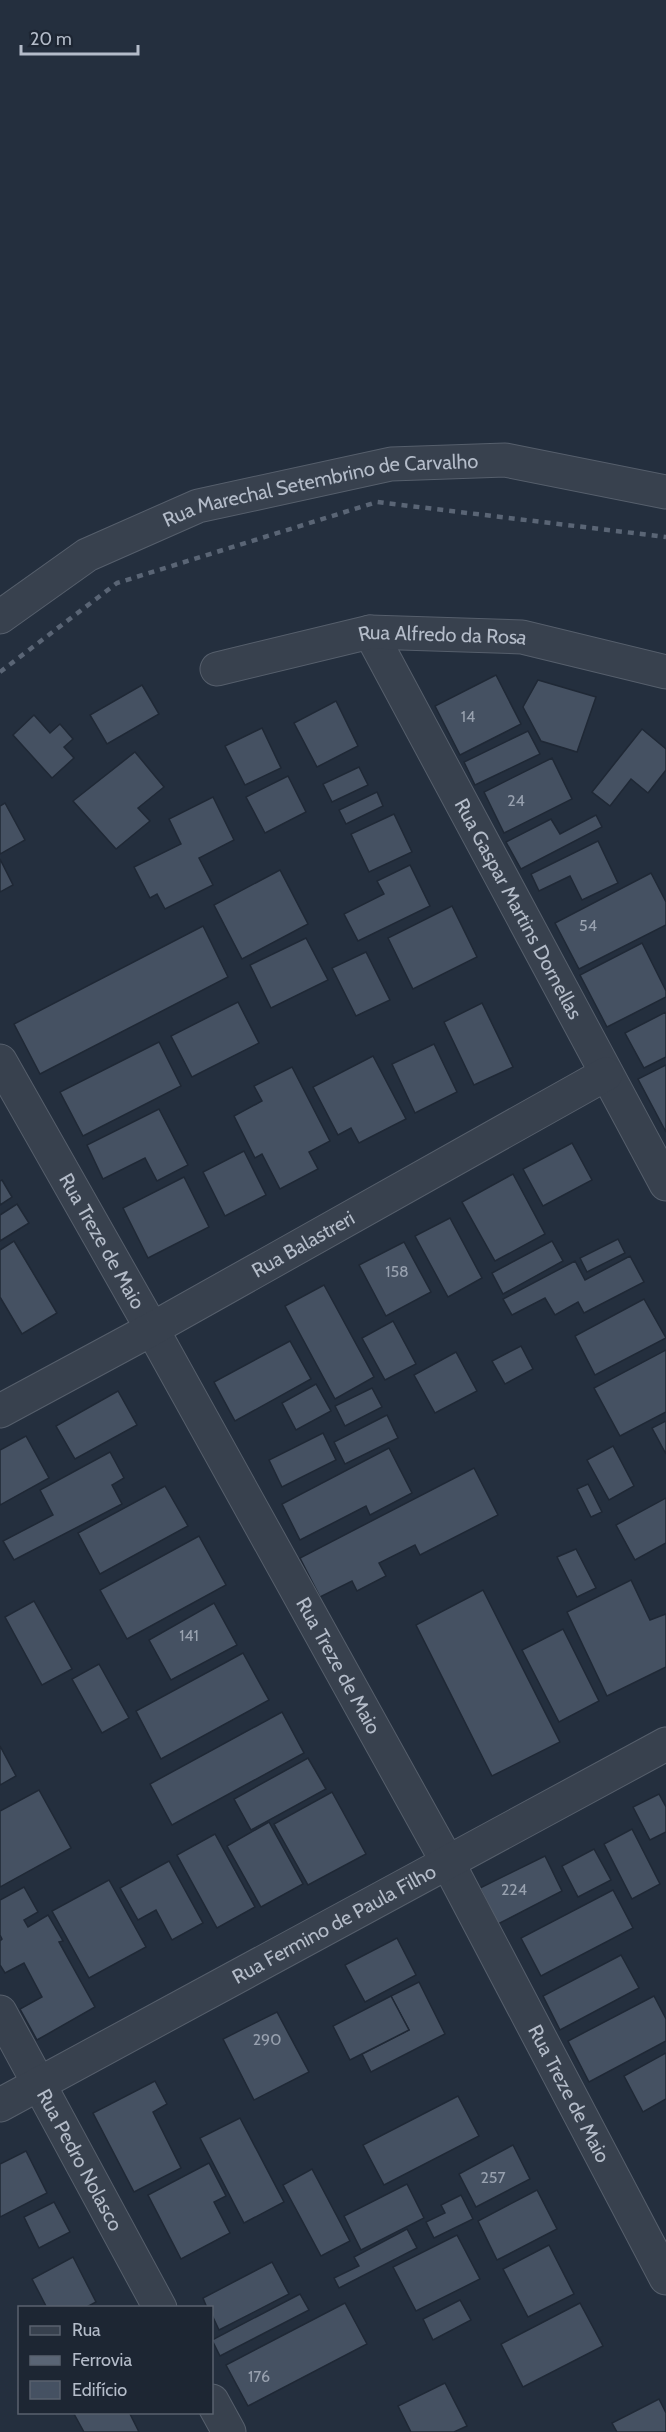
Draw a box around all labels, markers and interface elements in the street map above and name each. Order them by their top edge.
scale bar [21,18,138,56]
text: 20 m [30,28,72,50]
street label: Rua Marechal Setembrino de Carvalho [159,449,479,532]
street label: Rua Alfredo da Rosa [356,620,530,650]
house number: 14 [461,707,475,726]
house number: 24 [507,791,525,810]
street label: Rua Gaspar Martins Dornellas [449,794,587,1023]
house number: 54 [579,916,597,935]
street label: Rua Treze de Maio [54,1169,150,1313]
street label: Rua Balastreri [247,1206,359,1283]
house number: 158 [385,1262,409,1281]
street label: Rua Treze de Maio [291,1593,386,1738]
house number: 141 [179,1626,199,1645]
street label: Rua Fermino de Paula Filho [228,1859,440,1989]
house number: 224 [501,1880,527,1899]
street label: Rua Treze de Maio [523,2020,615,2167]
house number: 290 [253,2030,281,2049]
street label: Rua Pedro Nolasco [32,2085,128,2235]
house number: 257 [480,2168,506,2187]
legend [18,2306,213,2414]
text: Rua [72,2319,101,2341]
text: Ferrovia [72,2349,132,2371]
house number: 176 [248,2367,270,2386]
text: Edifício [72,2379,127,2401]

